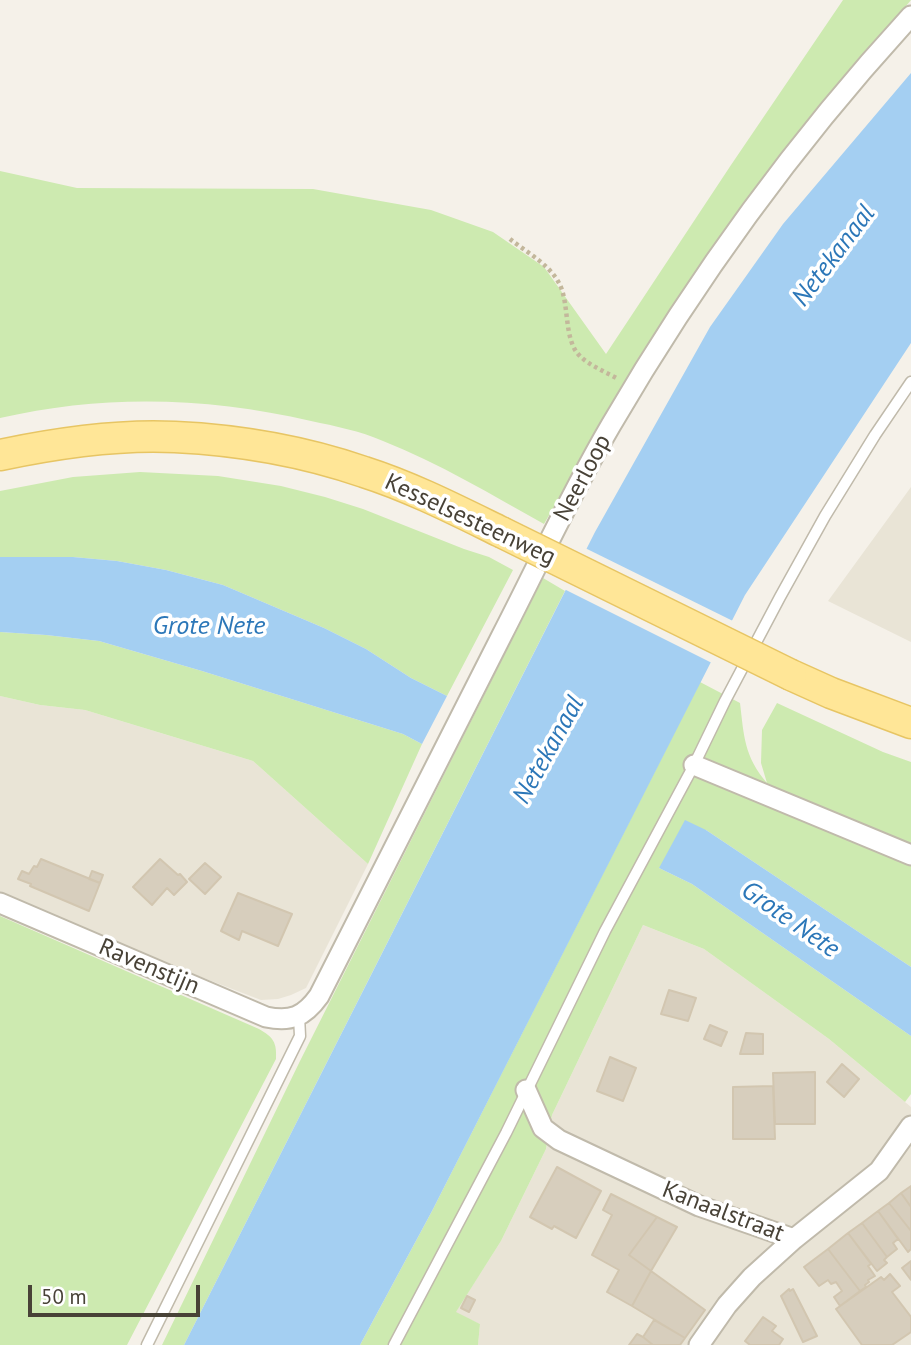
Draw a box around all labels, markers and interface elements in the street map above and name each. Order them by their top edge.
water label: Netekanaal [786,199,882,313]
street label: Neerloop [548,430,618,526]
street label: Kesselsesteenweg [380,468,560,572]
water label: Grote Nete [153,611,265,643]
water label: Netekanaal [507,691,591,809]
water label: Grote Nete [735,875,845,965]
street label: Ravenstijn [94,933,204,1001]
street label: Kanaalstraat [658,1176,788,1248]
scale bar [32,1272,203,1316]
text: 50 m [41,1283,87,1310]

